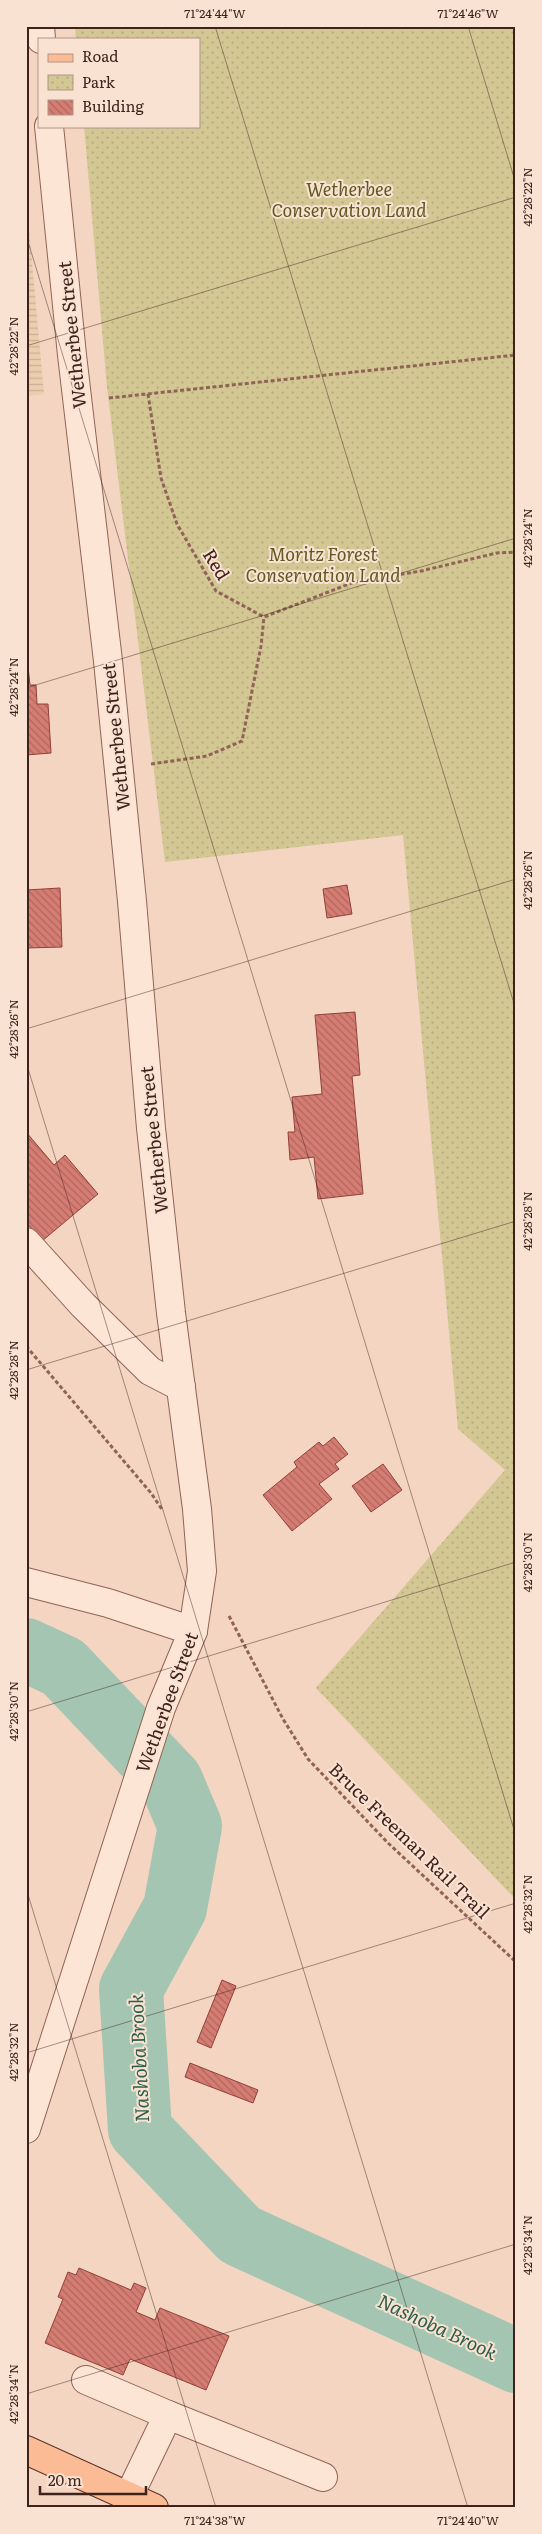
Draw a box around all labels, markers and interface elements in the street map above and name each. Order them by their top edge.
text: 71°24'44"W [184,4,246,22]
text: 71°24'46"W [437,4,499,22]
legend [38,38,200,128]
text: Road [82,44,118,67]
text: Park [82,70,116,93]
text: Building [82,94,144,117]
text: 42°28'22"N [518,168,536,226]
park label: Wetherbee Conservation Land [271,175,427,223]
street label: Wetherbee Street [50,259,92,410]
text: 42°28'22"N [4,317,22,375]
text: 42°28'24"N [518,508,536,568]
park label: Moritz Forest Conservation Land [245,540,401,588]
street label: Red [197,543,237,585]
text: 42°28'24"N [4,657,22,717]
street label: Wetherbee Street [94,661,136,812]
text: 42°28'26"N [518,850,536,910]
text: 42°28'26"N [4,999,22,1059]
street label: Wetherbee Street [132,1064,174,1215]
text: 42°28'28"N [518,1191,536,1251]
text: 42°28'28"N [4,1340,22,1400]
text: 42°28'30"N [518,1532,536,1592]
street label: Wetherbee Street [128,1627,204,1776]
text: 42°28'30"N [4,1681,22,1741]
street label: Bruce Freeman Rail Trail [323,1756,497,1924]
text: 42°28'32"N [518,1874,536,1934]
water label: Nashoba Brook [121,1992,155,2123]
text: 42°28'32"N [4,2022,22,2082]
text: 42°28'34"N [518,2215,536,2275]
water label: Nashoba Brook [374,2286,503,2366]
text: 42°28'34"N [4,2364,22,2424]
scale bar [40,2464,146,2496]
text: 20 m [48,2468,82,2491]
text: 71°24'38"W [184,2511,246,2529]
text: 71°24'40"W [437,2511,499,2529]

